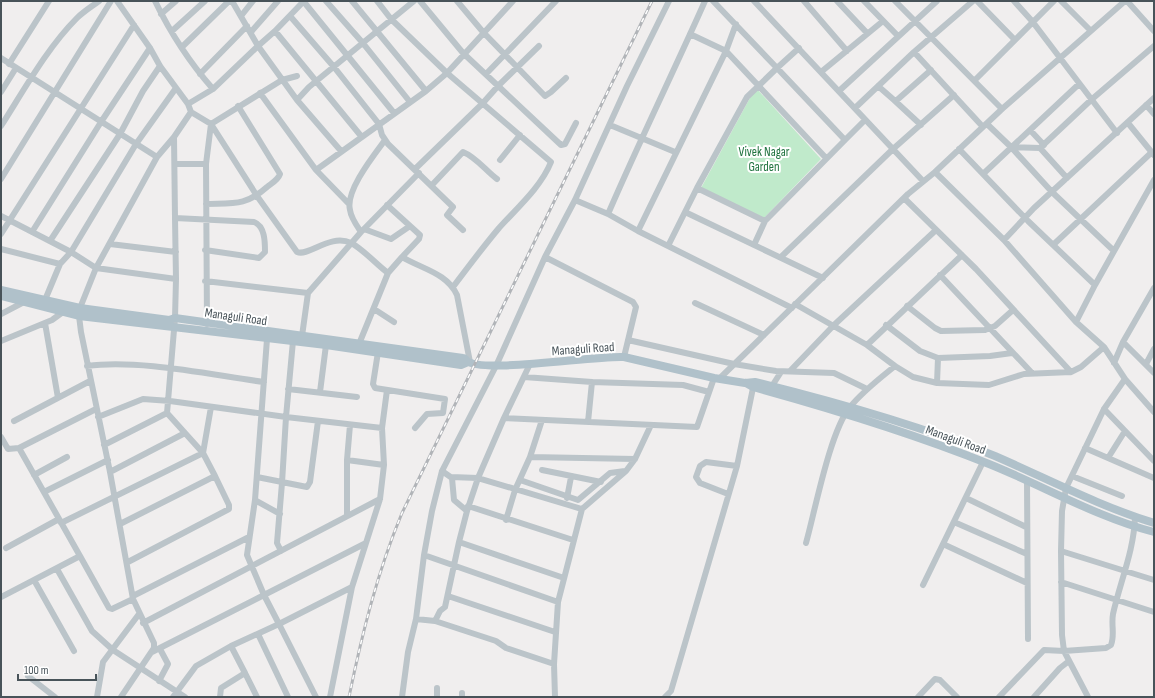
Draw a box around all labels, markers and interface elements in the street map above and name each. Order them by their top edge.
park label: Vivek Nagar Garden [739,144,790,175]
street label: Managuli Road [204,305,268,329]
street label: Managuli Road [551,339,615,359]
street label: Managuli Road [923,422,988,458]
scale bar [18,656,96,682]
text: 100 m [24,663,49,678]

